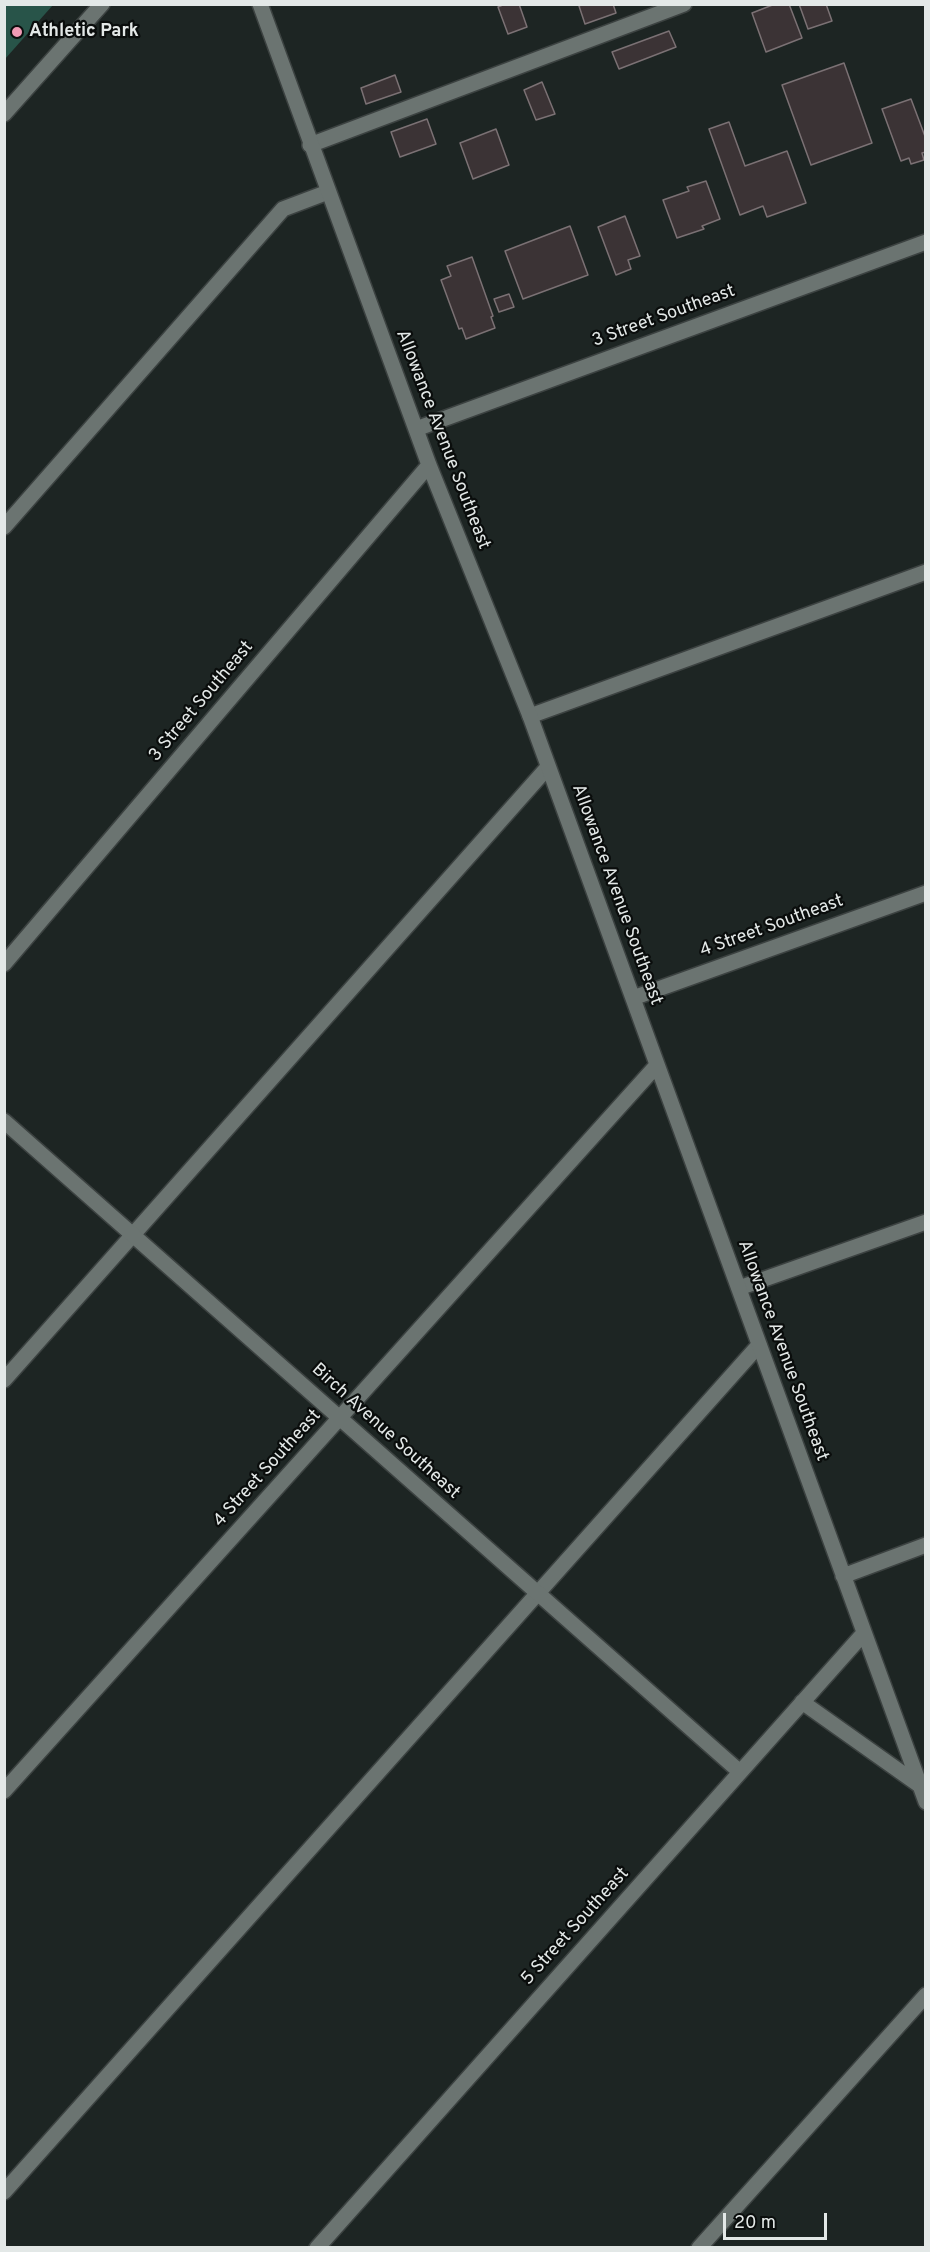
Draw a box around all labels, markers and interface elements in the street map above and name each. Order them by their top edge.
place label: Athletic Park [29,21,139,43]
marker: Athletic Park [10,25,24,39]
street label: 3 Street Southeast [590,281,738,353]
street label: Allowance Avenue Southeast [390,327,494,553]
street label: 3 Street Southeast [145,637,259,767]
street label: Allowance Avenue Southeast [566,782,666,1008]
street label: 4 Street Southeast [697,891,847,963]
street label: Allowance Avenue Southeast [732,1238,832,1464]
street label: Birch Avenue Southeast [306,1360,464,1504]
street label: 4 Street Southeast [210,1406,326,1532]
street label: 5 Street Southeast [518,1864,634,1990]
scale bar [726,2201,830,2239]
text: 20 m [734,2212,776,2235]

